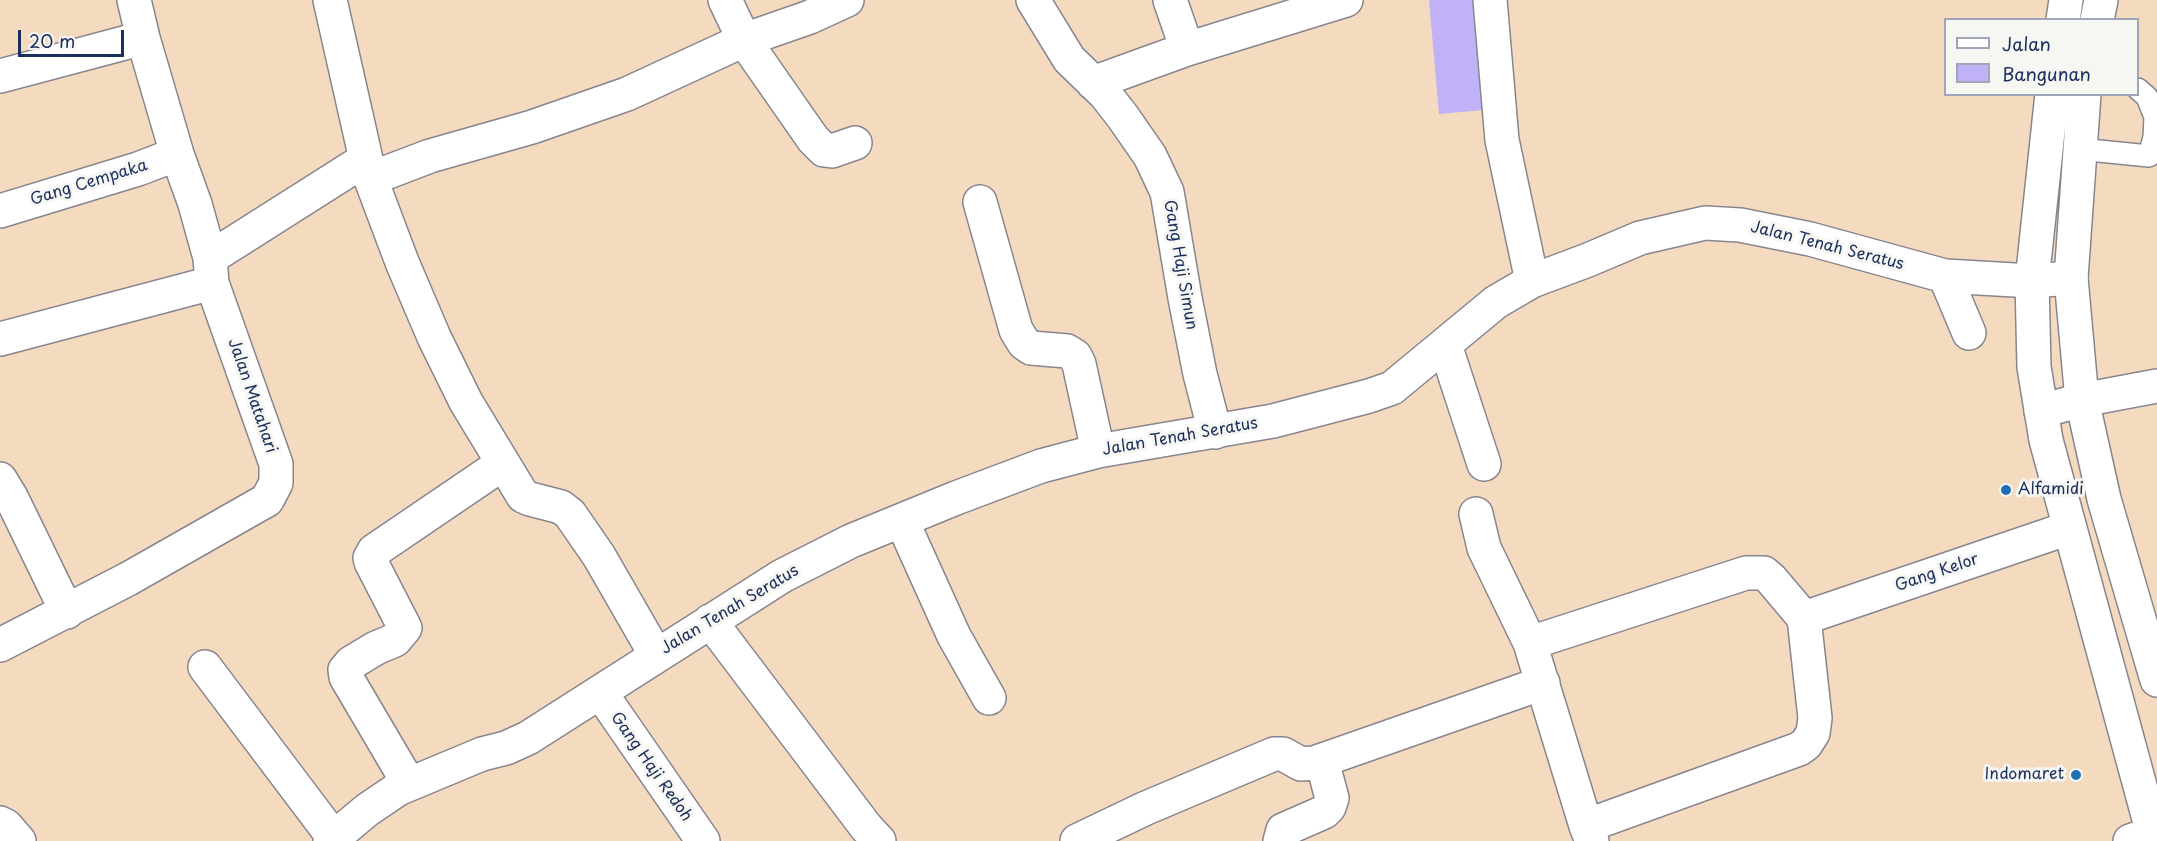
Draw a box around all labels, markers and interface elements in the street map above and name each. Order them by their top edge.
scale bar [21,18,128,56]
legend [1944,18,2139,96]
text: 20 m [29,27,75,54]
text: Jalan [2002,30,2051,57]
text: Bangunan [2002,60,2091,87]
street label: Gang Cempaka [28,156,150,210]
street label: Gang Haji Simun [1159,199,1201,331]
street label: Jalan Tenah Seratus [1748,218,1906,274]
street label: Jalan Matahari [223,336,281,456]
street label: Jalan Tenah Seratus [1101,414,1259,460]
place label: Alfamidi [2018,480,2084,500]
marker: Alfamidi [1999,483,2013,497]
street label: Gang Kelor [1893,550,1981,596]
street label: Jalan Tenah Seratus [658,561,802,659]
street label: Gang Haji Redoh [606,709,696,825]
place label: Indomaret [1984,765,2064,785]
marker: Indomaret [2069,768,2083,782]

